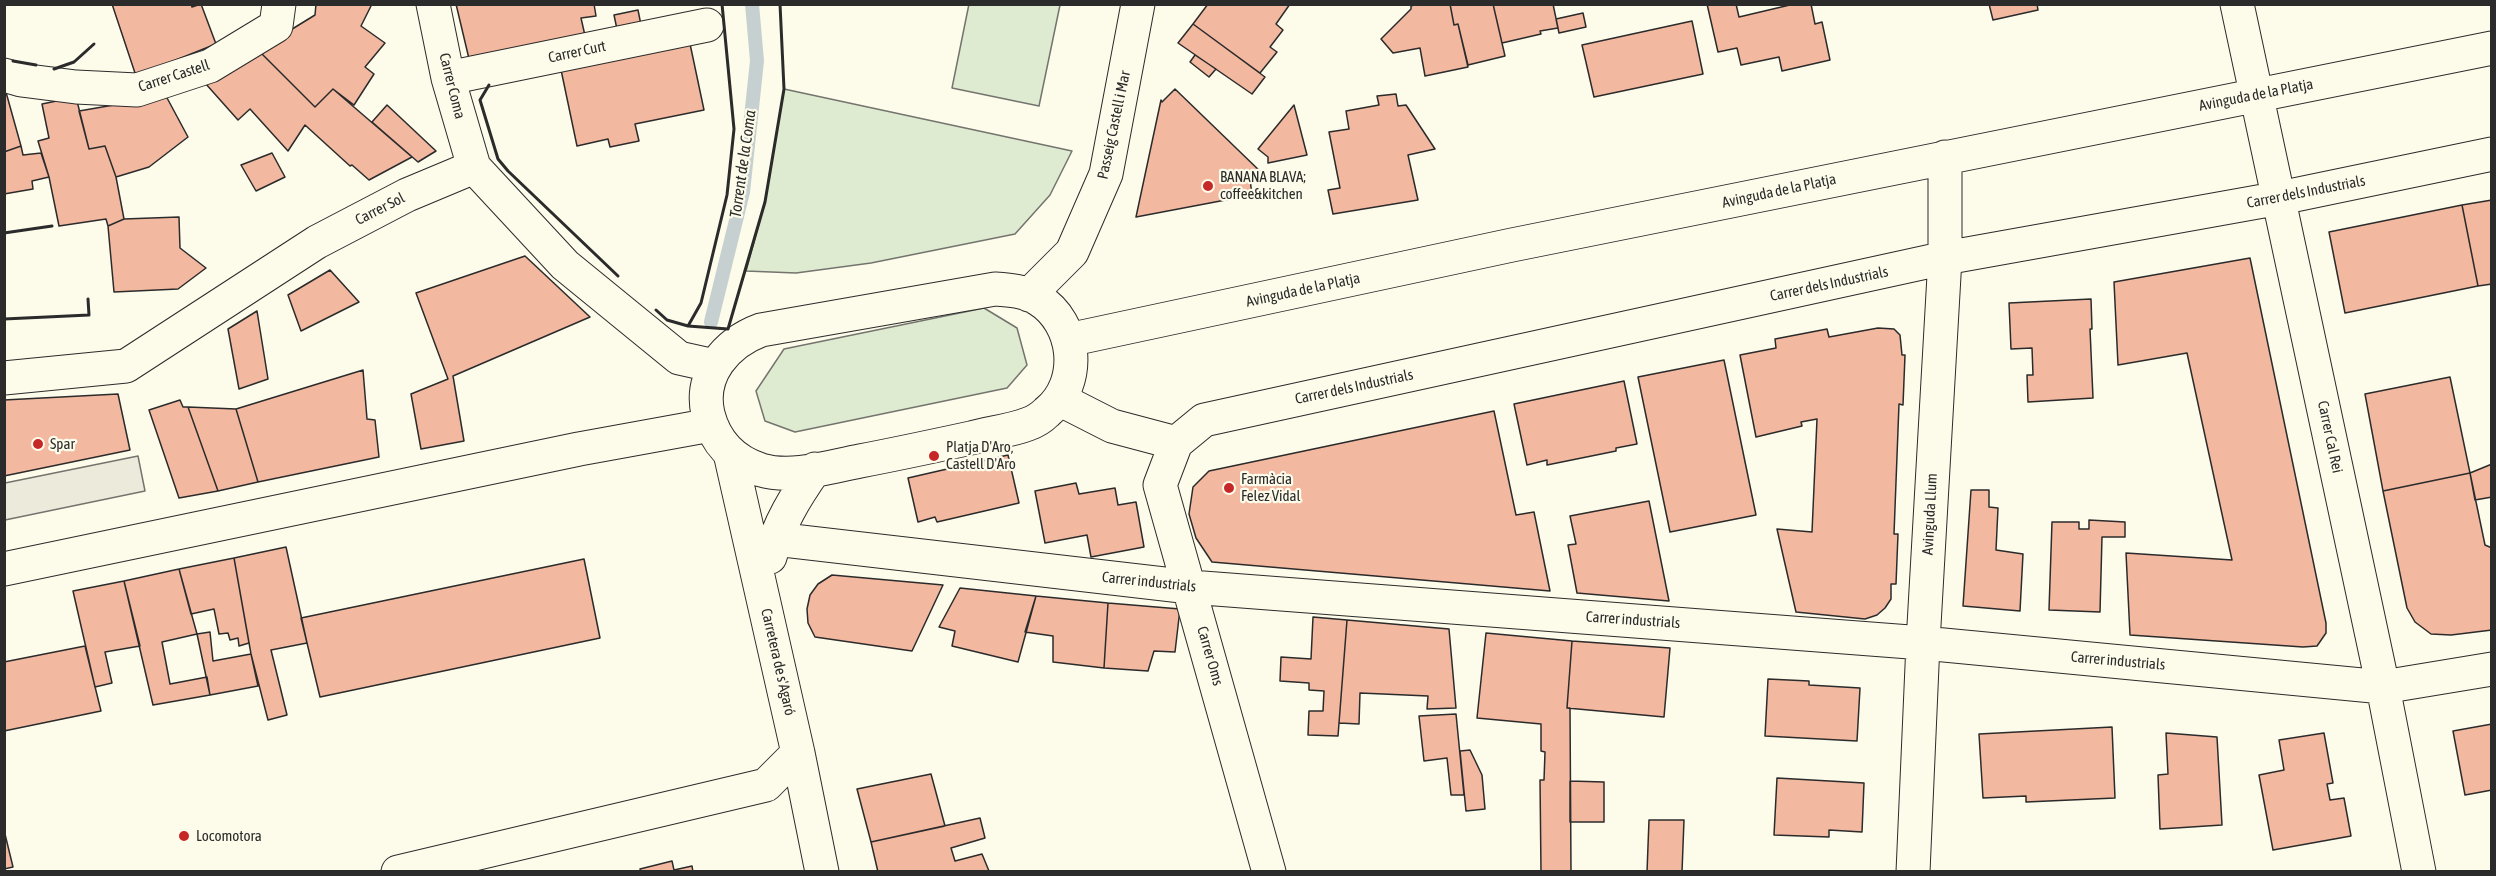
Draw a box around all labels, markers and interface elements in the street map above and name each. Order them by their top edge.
street label: Carrer Curt [547,37,607,67]
street label: Carrer Coma [435,51,469,121]
street label: Carrer Castell [136,56,212,96]
street label: Passeig Castell i Mar [1094,69,1134,181]
street label: Avinguda de la Platja [2197,75,2315,115]
water label: Torrent de la Coma [726,109,760,219]
place label: BANANA BLAVA; coffee&kitchen [1220,168,1306,203]
street label: Avinguda de la Platja [1720,170,1838,212]
street label: Carrer dels Industrials [2245,172,2367,212]
marker: BANANA BLAVA; coffee&kitchen [1201,179,1215,193]
street label: Carrer Sol [352,189,408,229]
street label: Carrer dels Industrials [1768,263,1890,305]
street label: Avinguda de la Platja [1244,269,1362,311]
street label: Carrer dels Industrials [1293,366,1415,408]
street label: Carrer Cal Rei [2314,399,2346,475]
place label: Spar [50,435,75,453]
marker: Spar [31,437,45,451]
place label: Platja D'Aro, Castell D'Aro [946,438,1016,473]
marker: Platja D'Aro, Castell D'Aro [927,449,941,463]
place label: Farmàcia Felez Vidal [1241,470,1301,505]
street label: Avinguda Llum [1919,473,1941,555]
marker: Farmàcia Felez Vidal [1222,481,1236,495]
street label: Carrer industrials [1101,568,1197,596]
street label: Carretera de s'Agaró [757,607,799,717]
street label: Carrer industrials [1585,608,1681,632]
street label: Carrer Oms [1193,624,1227,688]
street label: Carrer industrials [2070,648,2166,674]
place label: Locomotora [196,827,262,845]
marker: Locomotora [177,829,191,843]

